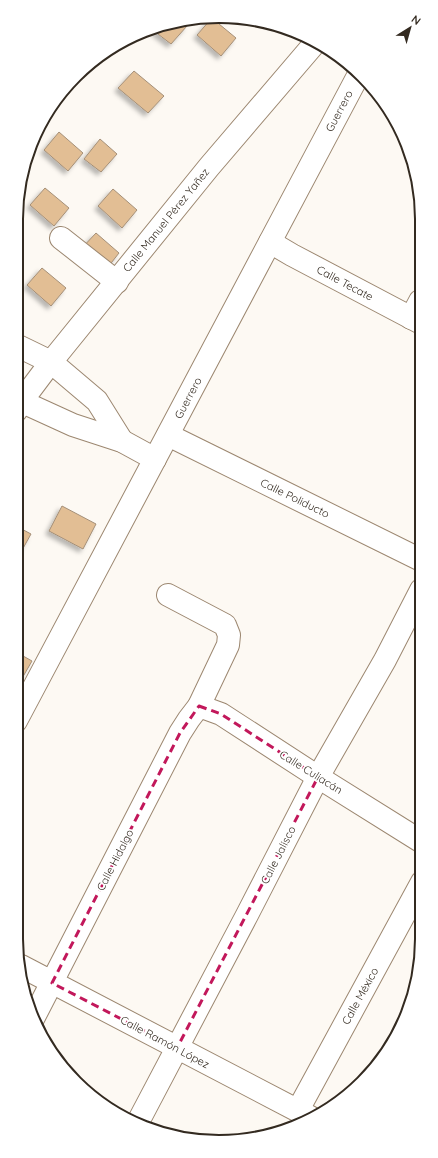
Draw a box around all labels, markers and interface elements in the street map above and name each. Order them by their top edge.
north arrow [390,8,430,48]
text: N [409,12,423,28]
street label: Guerrero [322,87,356,134]
street label: Calle Manuel Pérez Yañez [120,165,212,275]
street label: Calle Tecate [314,262,376,304]
street label: Guerrero [171,374,205,421]
street label: Calle Poliducto [258,475,332,521]
street label: Calle Culiacán [277,747,345,797]
street label: Calle Jalisco [257,823,299,886]
street label: Calle Hidalgo [93,827,137,893]
street label: Calle México [339,965,382,1027]
street label: Calle Ramón López [118,1013,212,1071]

